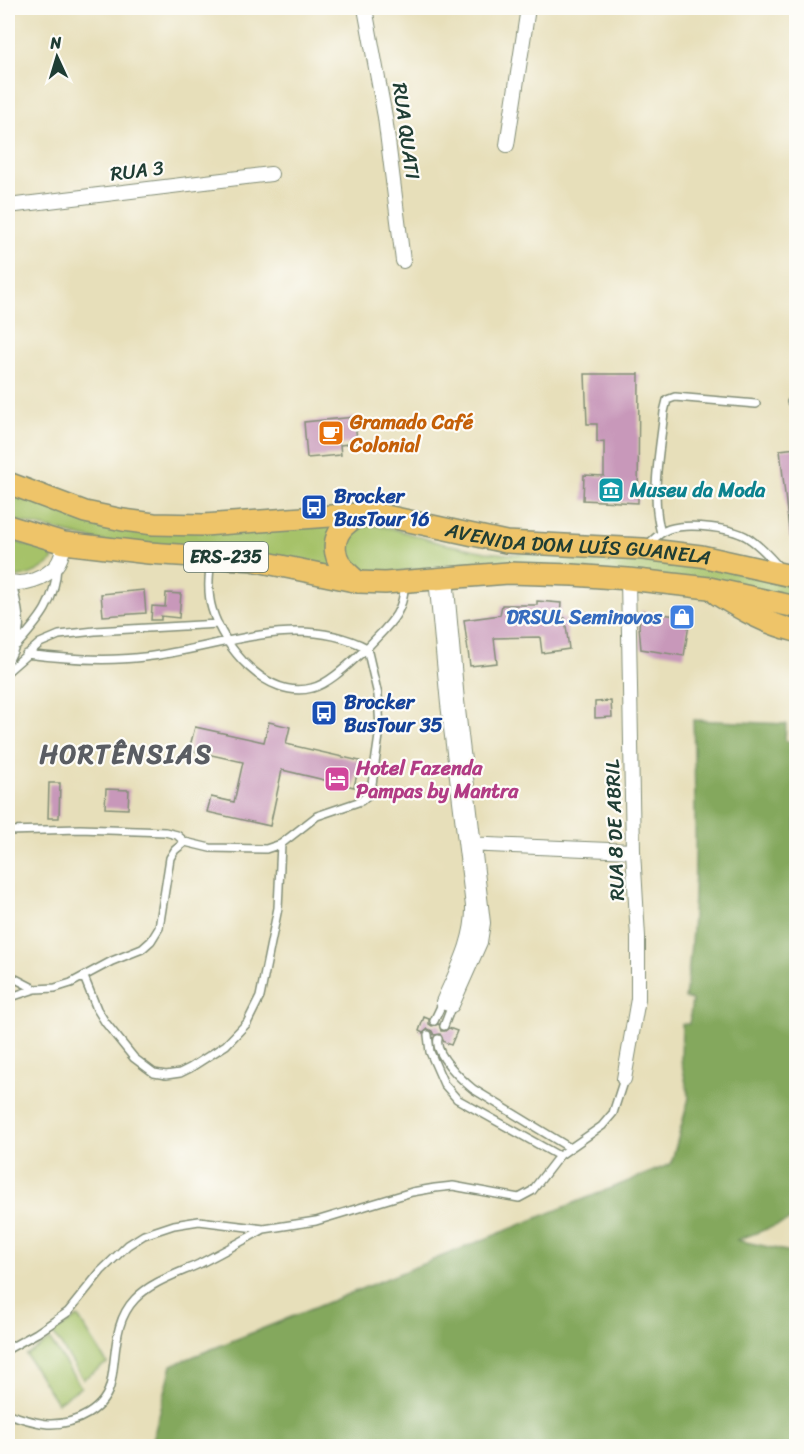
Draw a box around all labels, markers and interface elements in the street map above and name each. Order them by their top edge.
north arrow [27,27,87,87]
text: N [48,28,63,57]
street label: RUA QUATI [382,80,430,182]
street label: RUA 3 [108,150,166,192]
place label: Gramado Café Colonial [349,405,474,463]
cafe icon: Gramado Café Colonial [316,418,346,448]
place label: Museu da Moda [629,473,766,508]
museum icon: Museu da Moda [596,475,626,505]
place label: Brocker BusTour 16 [334,479,430,537]
bus stop icon: Brocker BusTour 16 [299,492,329,522]
street label: AVENIDA DOM LUÍS GUANELA [441,512,714,575]
road number: ERS-235 [184,542,268,572]
place label: DRSUL Seminovos [506,600,663,635]
shop icon: DRSUL Seminovos [667,602,697,632]
place label: Brocker BusTour 35 [344,685,443,743]
bus stop icon: Brocker BusTour 35 [309,698,339,728]
district label: HORTÊNSIAS [40,731,212,777]
place label: Hotel Fazenda Pampas by Mantra [355,751,519,809]
street label: RUA 8 DE ABRIL [595,758,635,901]
hotel icon: Hotel Fazenda Pampas by Mantra [322,764,352,794]

